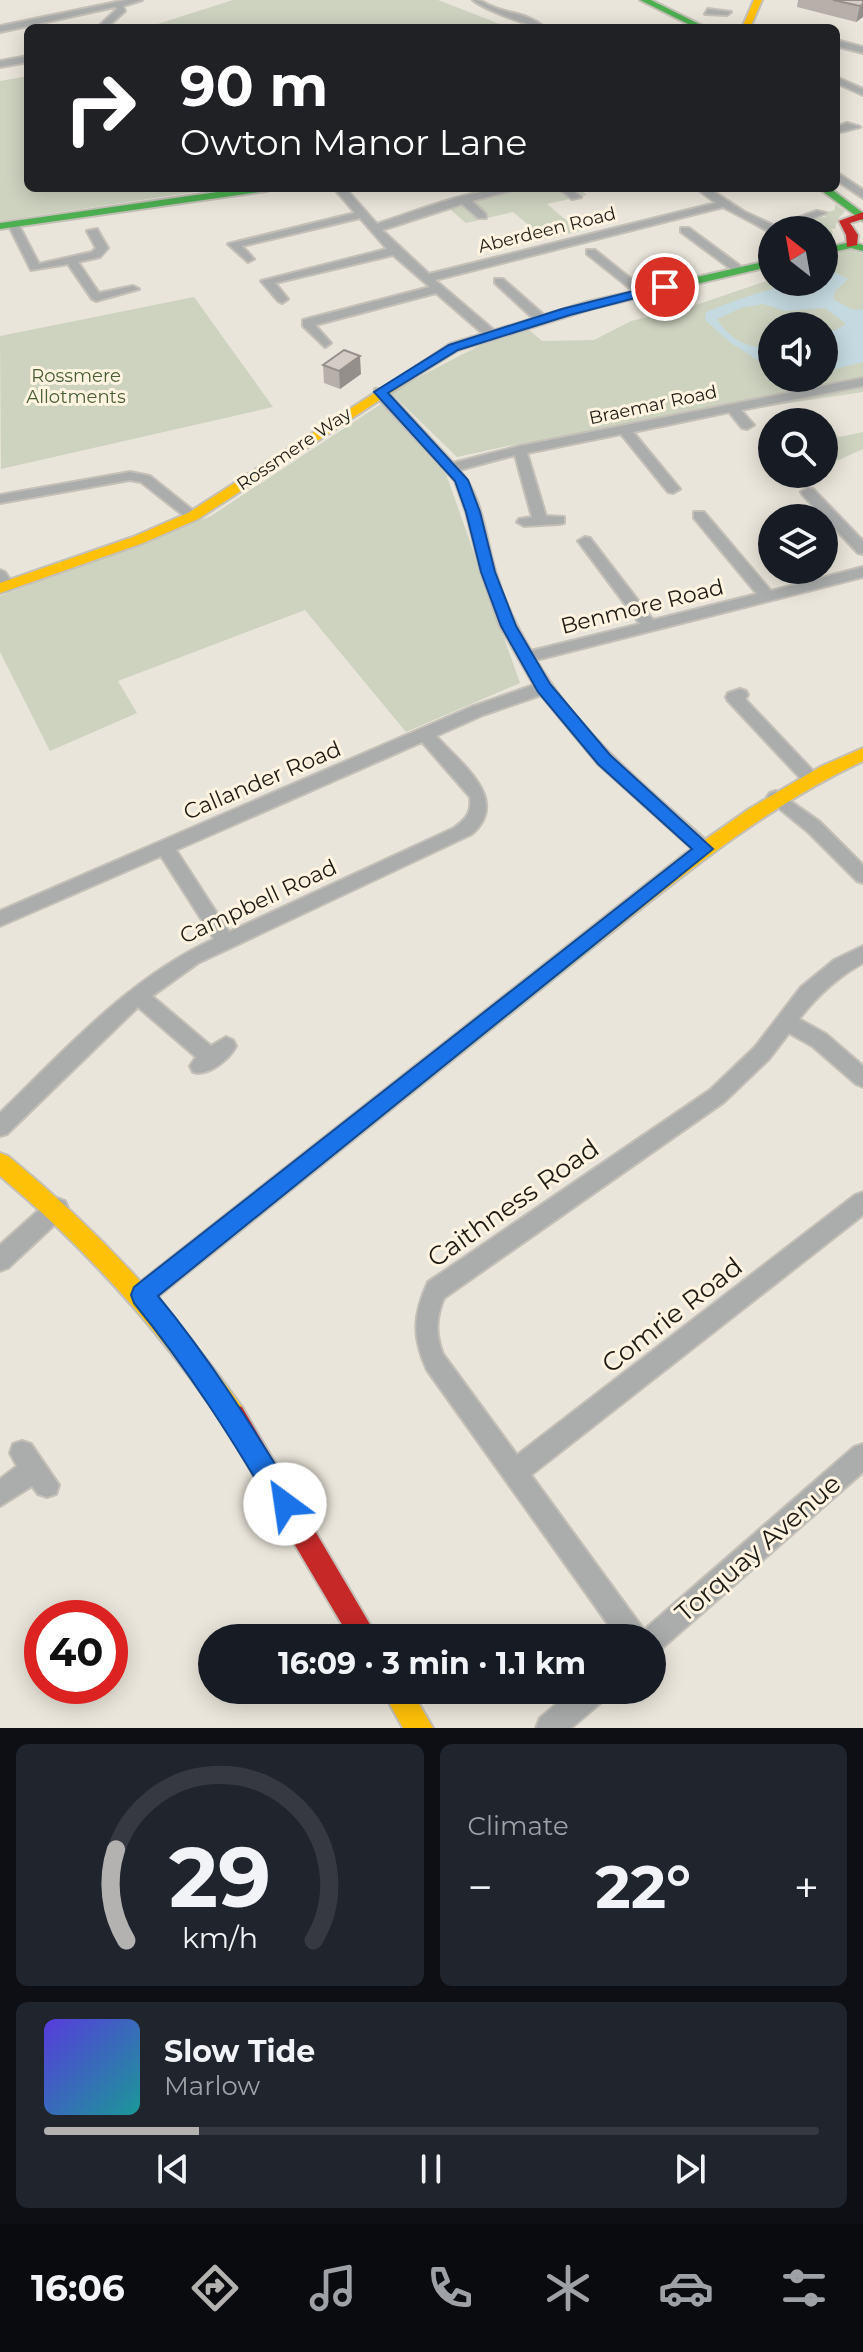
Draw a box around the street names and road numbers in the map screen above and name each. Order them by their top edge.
street label: Aberdeen Road [476,202,618,258]
street label: Braemar Road [587,381,719,429]
street label: Rossmere Way [233,402,356,495]
street label: Benmore Road [558,573,726,640]
street label: Callander Road [179,735,345,826]
street label: Campbell Road [175,853,341,950]
street label: Caithness Road [421,1132,605,1274]
street label: Comrie Road [595,1250,749,1380]
street label: Torquay Avenue [669,1467,847,1629]

